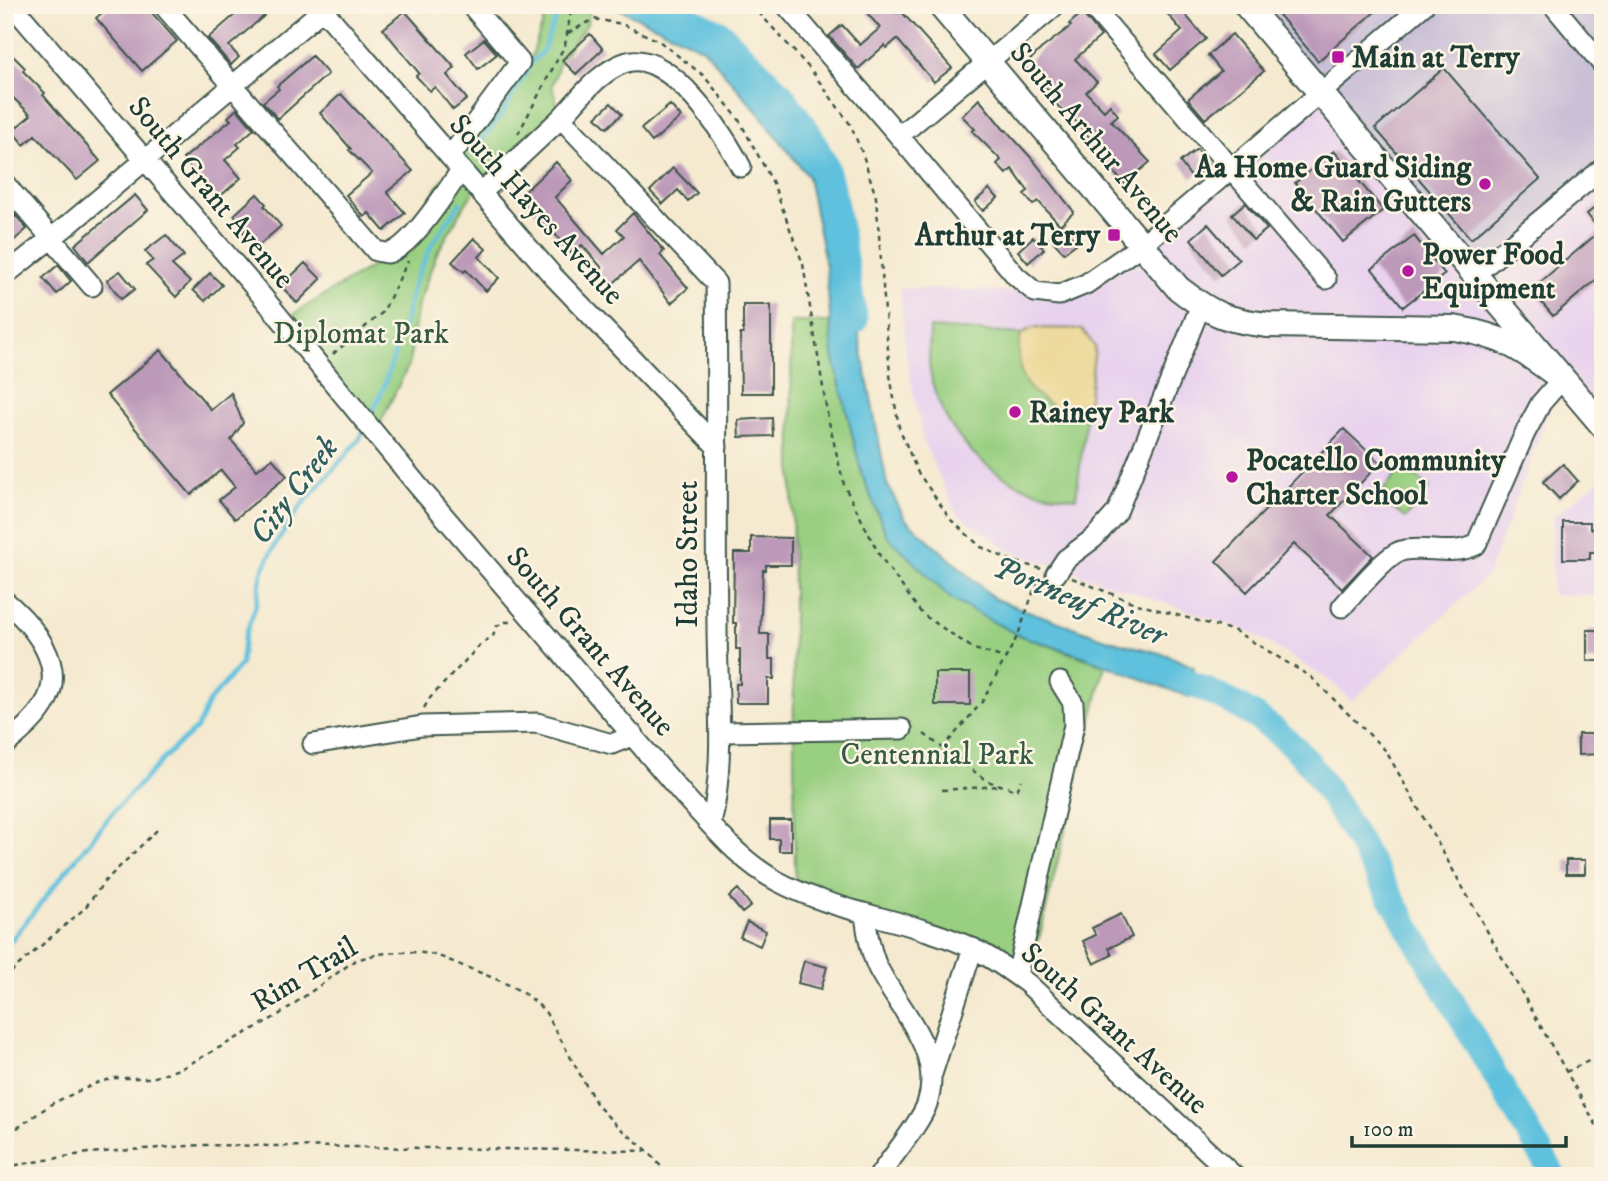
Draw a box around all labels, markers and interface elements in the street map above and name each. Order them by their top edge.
street label: South Arthur Avenue [1001,35,1191,251]
place label: Main at Terry [1352,40,1520,77]
marker: Main at Terry [1330,49,1346,65]
street label: South Grant Avenue [120,89,302,297]
street label: South Hayes Avenue [441,107,631,313]
place label: Aa Home Guard Siding & Rain Gutters [1194,150,1472,221]
marker: Aa Home Guard Siding & Rain Gutters [1477,176,1493,192]
place label: Arthur at Terry [914,218,1101,255]
marker: Arthur at Terry [1106,227,1122,243]
place label: Power Food Equipment [1422,237,1565,308]
marker: Power Food Equipment [1400,263,1416,279]
park label: Diplomat Park [273,316,449,353]
place label: Rainey Park [1029,395,1175,432]
marker: Rainey Park [1007,404,1023,420]
water label: City Creek [241,429,349,553]
place label: Pocatello Community Charter School [1246,443,1506,514]
marker: Pocatello Community Charter School [1224,469,1240,485]
street label: Idaho Street [670,480,707,628]
street label: South Grant Avenue [497,539,682,745]
water label: Portneuf River [987,547,1174,657]
park label: Centennial Park [840,737,1034,774]
street label: Rim Trail [245,929,364,1021]
street label: South Grant Avenue [1013,935,1215,1123]
scale bar [1352,1104,1566,1148]
text: 100 m [1363,1117,1414,1143]

